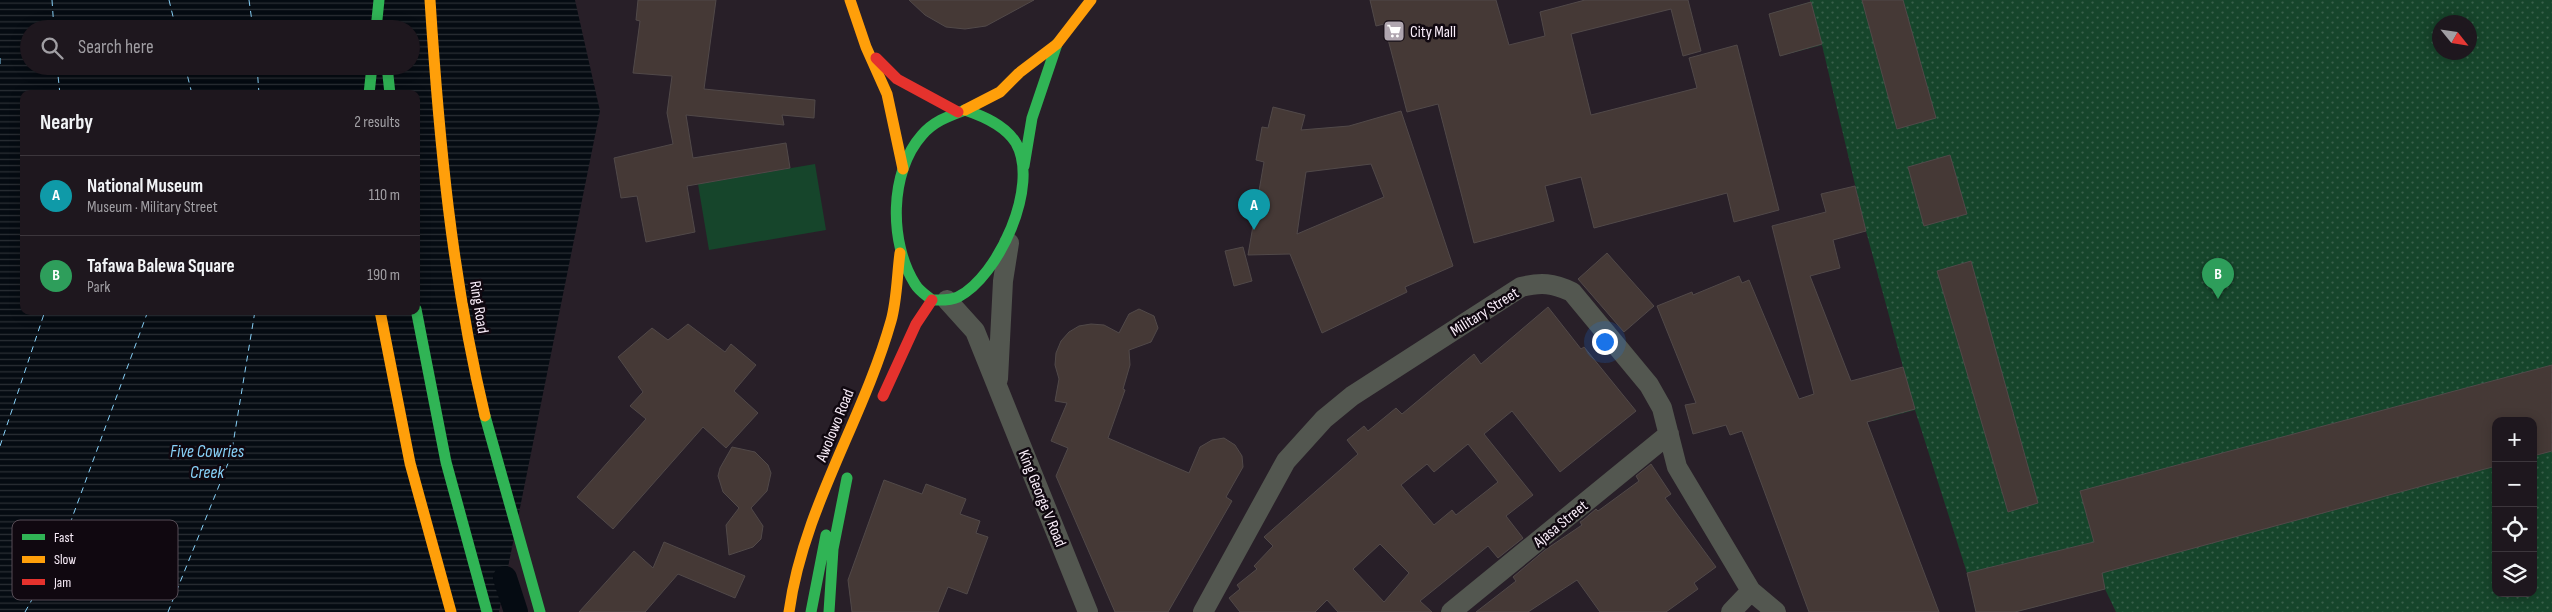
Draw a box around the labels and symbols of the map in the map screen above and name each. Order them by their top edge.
north arrow [2432,15,2477,60]
supermarket icon: City Mall [1382,19,1406,43]
place label: City Mall [1410,23,1456,42]
pin: A [1238,189,1270,230]
pin: B [2202,258,2234,299]
street label: Ring Road [465,280,492,335]
street label: Military Street [1447,284,1523,341]
your location [1592,329,1618,355]
street label: Awolowo Road [812,387,859,466]
water label: Five Cowries Creek [170,441,245,483]
street label: King George V Road [1014,447,1070,550]
street label: Ajasa Street [1529,496,1592,552]
legend [12,520,178,600]
text: Fast [54,529,74,546]
text: Slow [54,551,76,568]
text: Jam [53,574,71,591]

